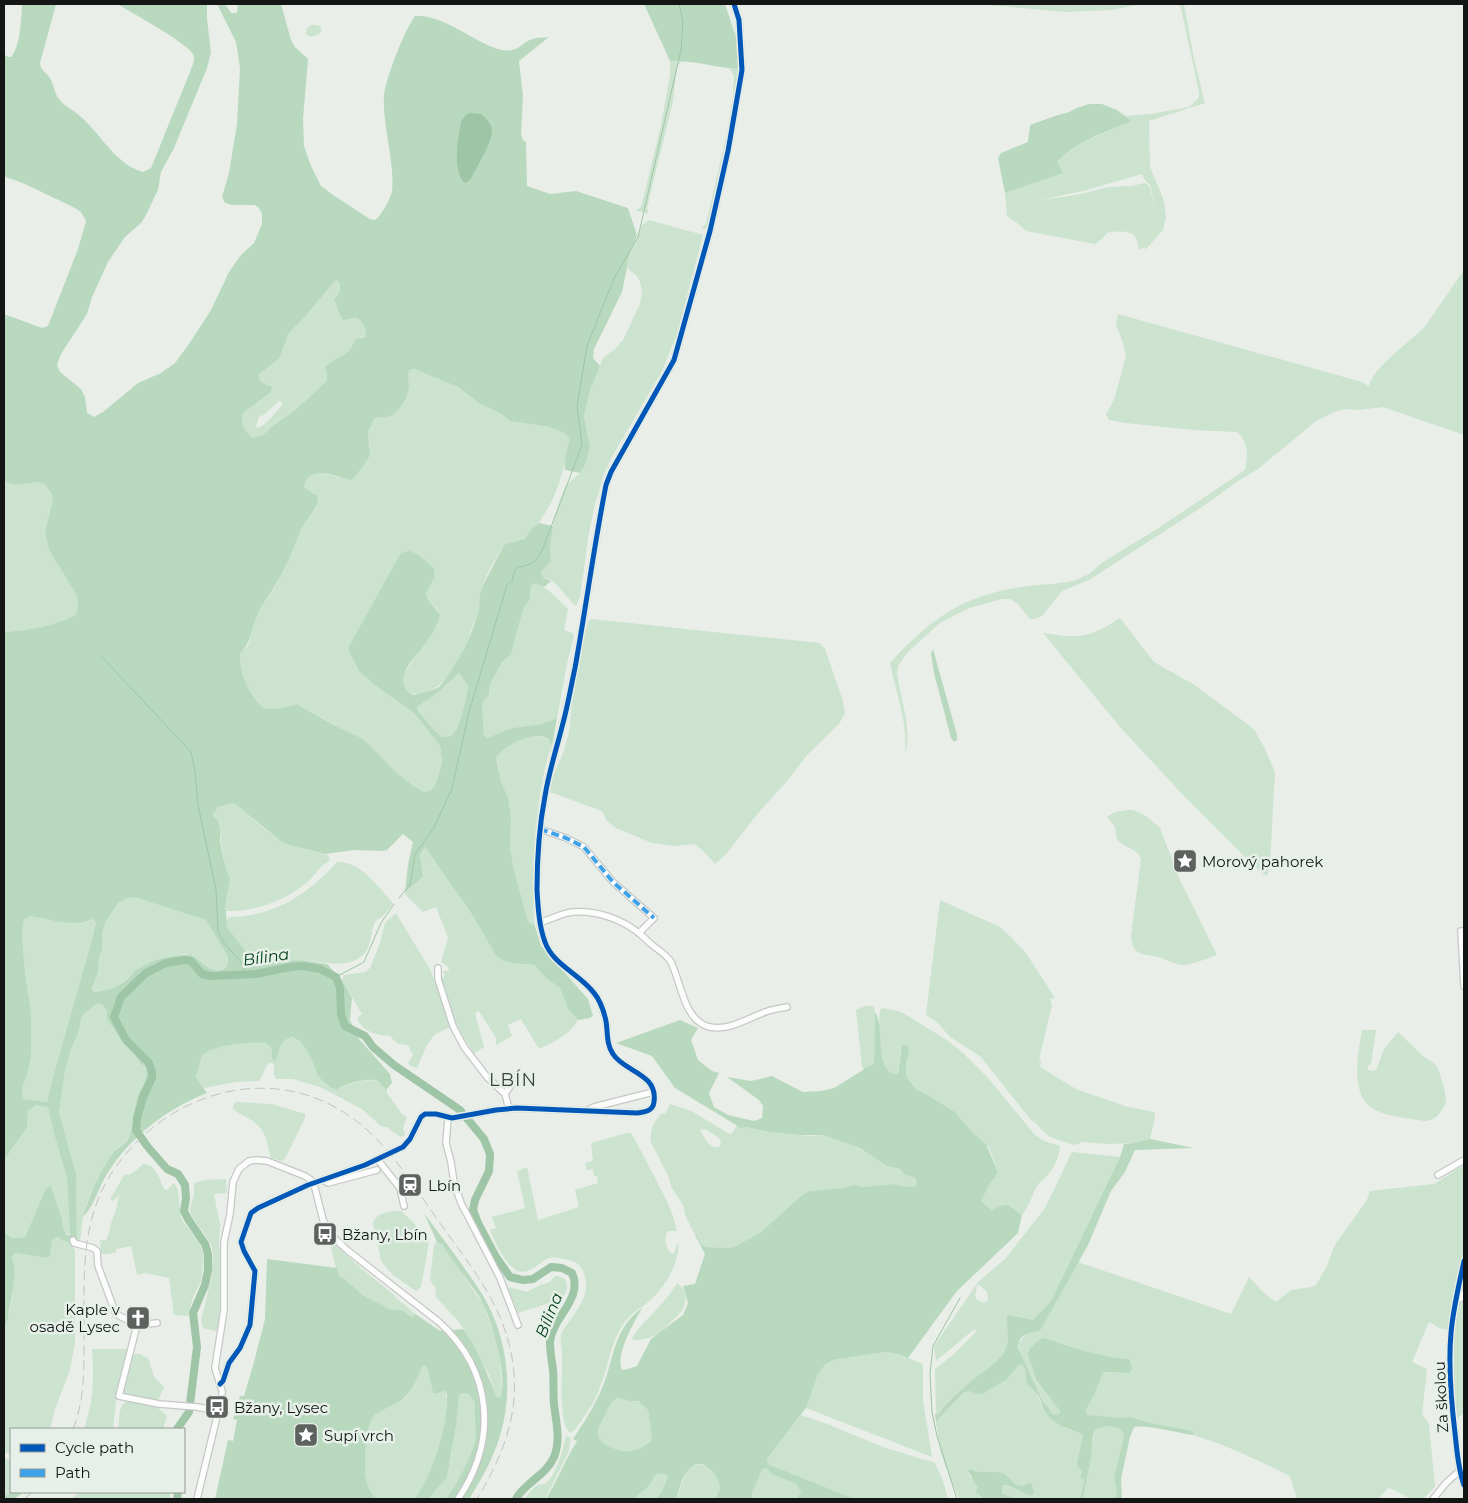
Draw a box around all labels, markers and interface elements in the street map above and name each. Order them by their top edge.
place icon: Morový pahorek [1172,848,1198,874]
place label: Morový pahorek [1202,852,1323,871]
water label: Bílina [242,944,291,970]
district label: LBÍN [489,1069,537,1091]
station icon: Lbín [397,1172,423,1198]
place label: Lbín [428,1176,461,1195]
bus stop icon: Bžany, Lbín [312,1221,338,1247]
place label: Bžany, Lbín [342,1225,428,1244]
water label: Bílina [531,1290,567,1340]
place label: Kaple v osadě Lysec [30,1300,121,1336]
church icon: Kaple v osadě Lysec [125,1305,151,1331]
street label: Za školou [1430,1361,1452,1433]
bus stop icon: Bžany, Lysec [204,1394,230,1420]
place label: Bžany, Lysec [234,1398,328,1417]
place icon: Supí vrch [293,1422,319,1448]
place label: Supí vrch [324,1426,394,1445]
legend [10,1428,185,1493]
text: Cycle path [55,1438,134,1457]
text: Path [55,1463,91,1482]

